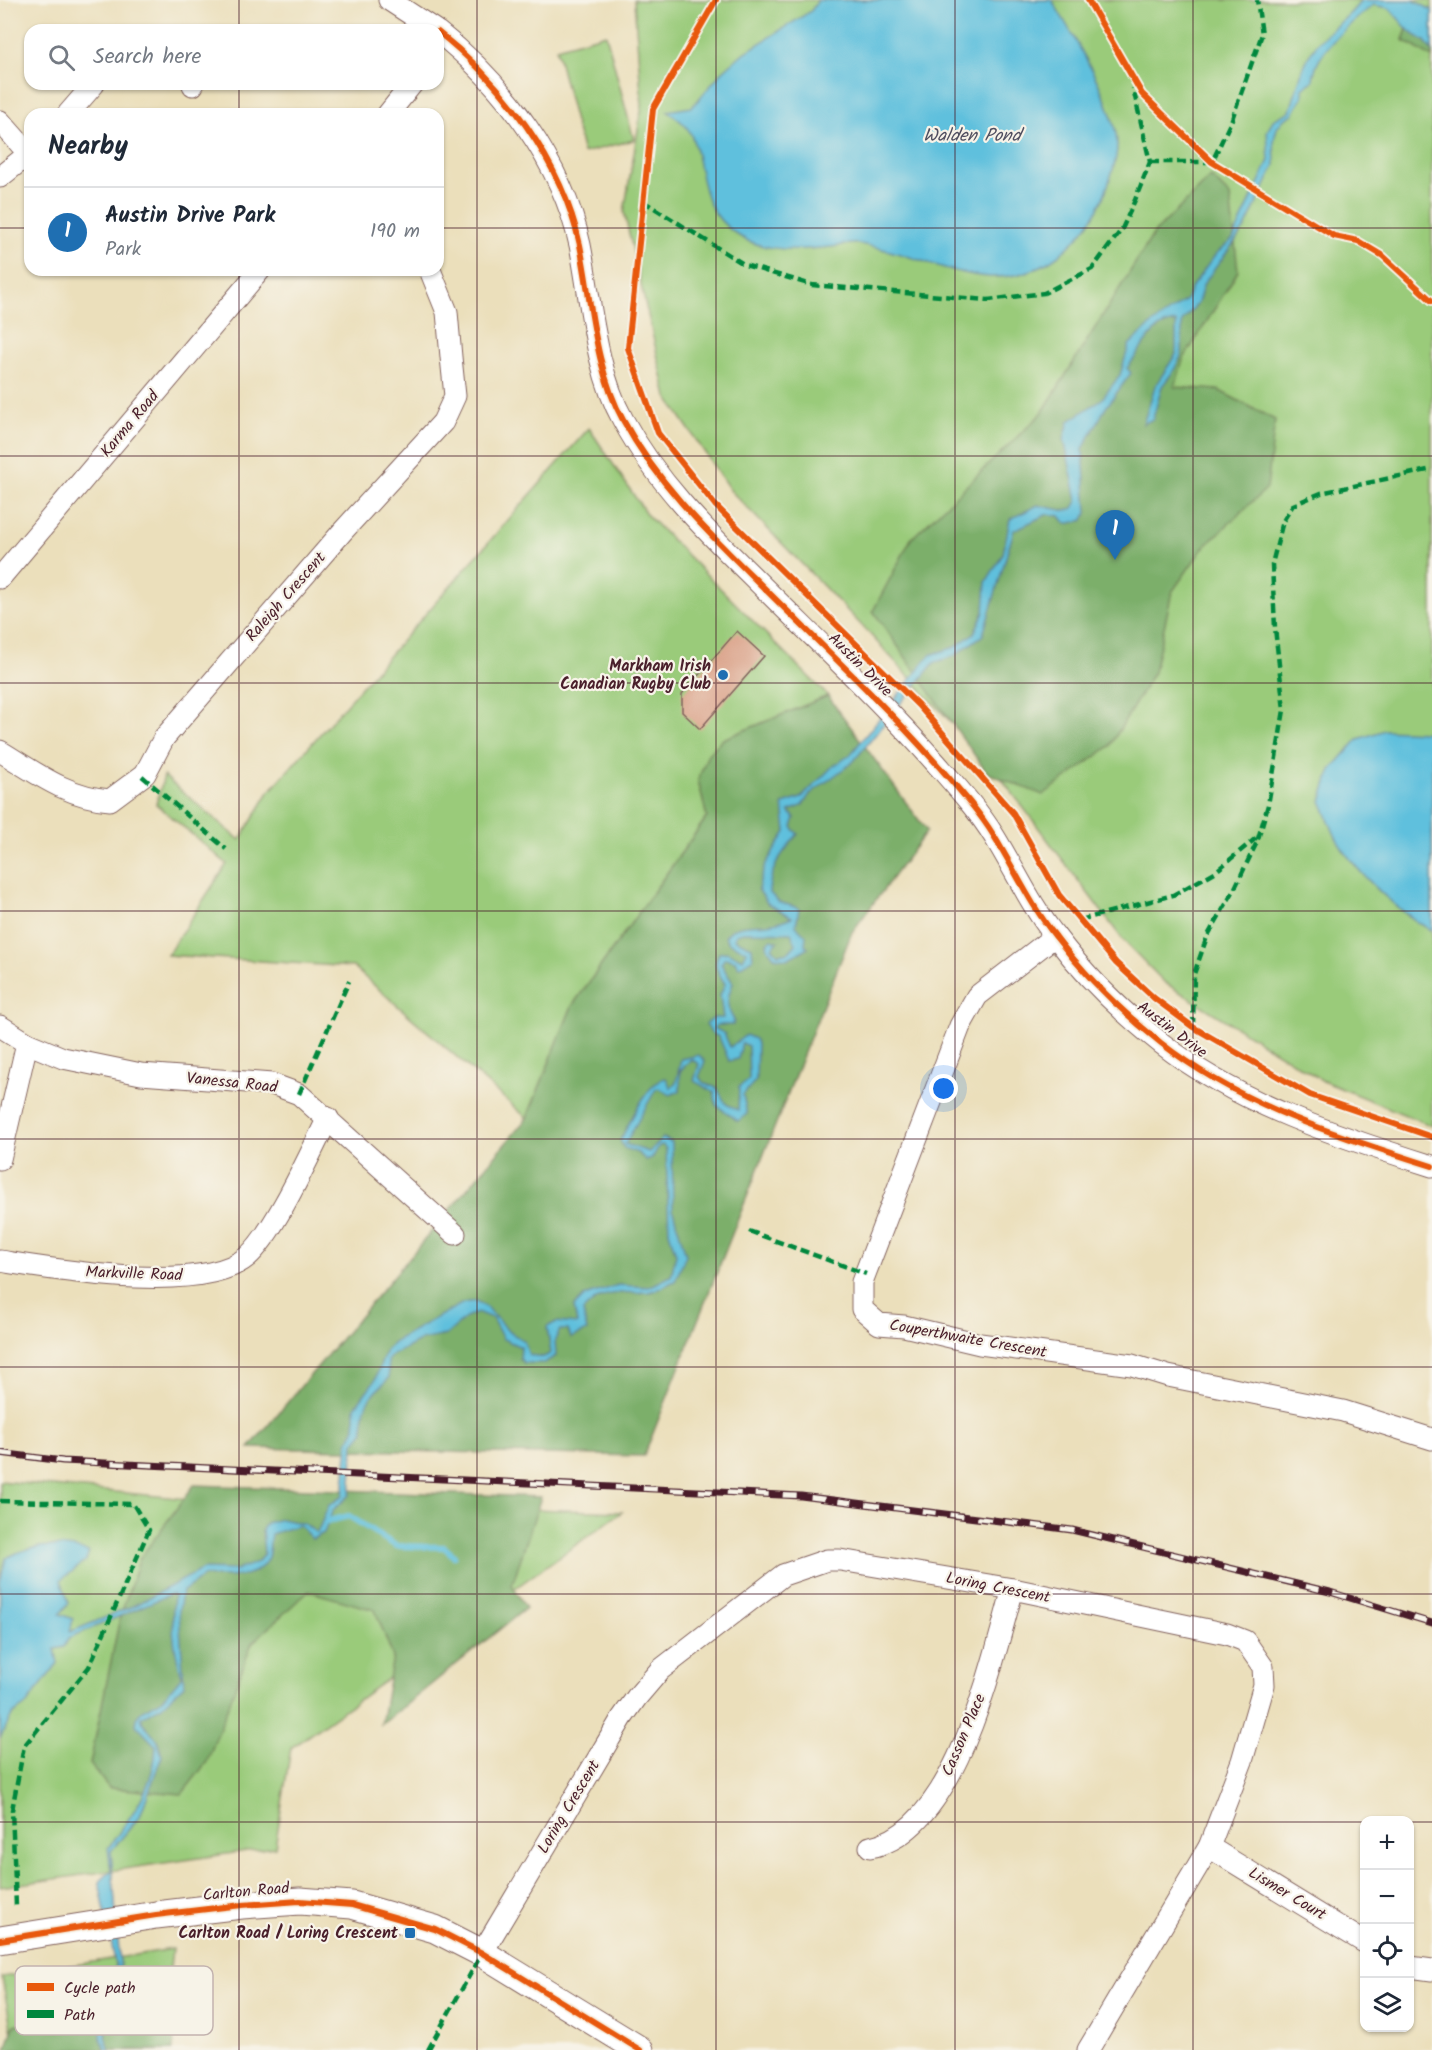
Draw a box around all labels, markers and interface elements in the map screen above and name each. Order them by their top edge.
search box [24,24,444,90]
text: Search here [93,40,201,75]
icon: search [45,41,78,74]
water label: Walden Pond [923,122,1025,151]
text: Nearby [48,126,128,168]
text: Austin Drive Park [105,199,275,234]
text: 1 [64,216,71,248]
text: 190 m [370,216,420,248]
text: Park [105,234,141,266]
street label: Karma Road [94,384,166,463]
pin: 1 [1096,510,1134,560]
street label: Raleigh Crescent [240,546,333,648]
street label: Austin Drive [822,627,898,703]
place label: Markham Irish Canadian Rugby Club [560,654,711,697]
marker: Markham Irish Canadian Rugby Club [716,668,730,682]
street label: Austin Drive [1132,995,1212,1065]
street label: Vanessa Road [185,1066,280,1100]
your location [929,1074,958,1103]
street label: Markville Road [85,1260,184,1288]
street label: Couperthwaite Crescent [887,1313,1049,1365]
street label: Loring Crescent [944,1566,1053,1610]
street label: Casson Place [935,1690,993,1780]
street label: Loring Crescent [531,1755,607,1859]
map controls [1360,1816,1414,2032]
button: + [1360,1816,1414,1870]
street label: Lismer Court [1243,1861,1331,1928]
button: − [1360,1870,1414,1924]
street label: Carlton Road [202,1876,291,1908]
place label: Carlton Road / Loring Crescent [178,1921,399,1946]
button: locate [1360,1924,1414,1978]
marker: Carlton Road / Loring Crescent [403,1926,417,1940]
legend [15,1966,213,2035]
text: Cycle path [64,1976,136,2001]
button: layers [1360,1978,1414,2032]
text: Path [64,2003,95,2028]

